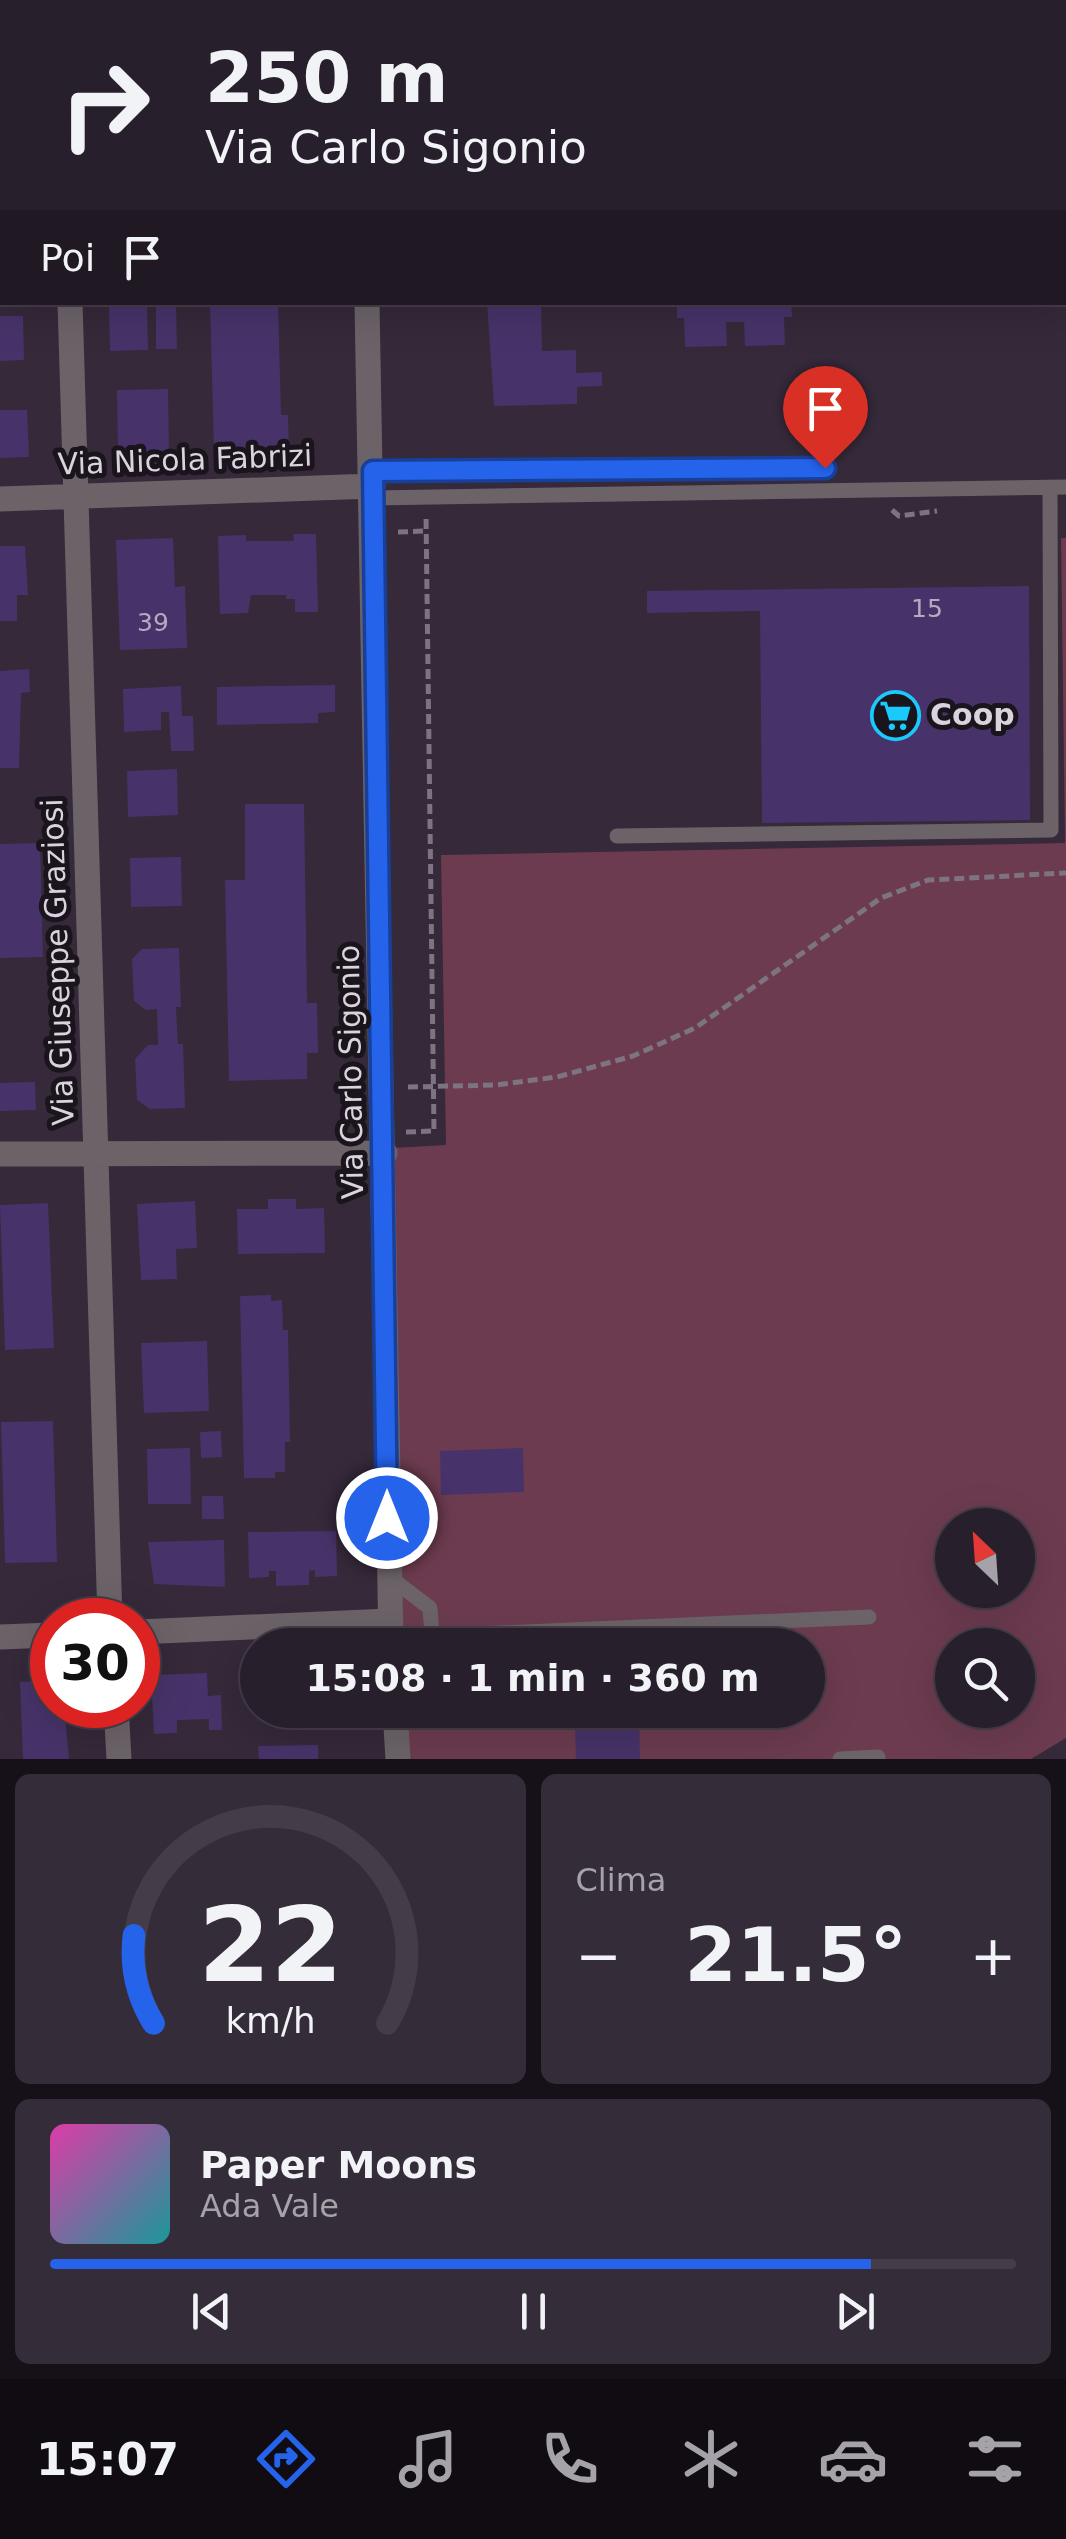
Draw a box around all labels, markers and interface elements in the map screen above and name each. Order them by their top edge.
text: 250 m [205,37,448,119]
icon: right [40,40,170,170]
text: Via Carlo Sigonio [205,121,587,174]
icon: arrive [115,230,170,285]
text: Poi [40,236,95,280]
pin [783,366,868,469]
icon: arrive [798,381,853,436]
street label: Via Nicola Fabrizi [57,438,313,481]
house number: 15 [911,594,943,623]
house number: 39 [137,608,169,637]
supermarket icon: Coop [869,689,921,741]
place label: Coop [930,697,1015,732]
street label: Via Giuseppe Graziosi [34,798,81,1126]
street label: Via Carlo Sigonio [331,944,370,1200]
position arrow [335,1466,439,1570]
north arrow [935,1508,1035,1608]
map controls [935,1508,1035,1728]
speed limit sign: 30 [30,1598,160,1728]
button: search [935,1628,1035,1728]
text: 15:08 · 1 min · 360 m [305,1656,760,1700]
text: Clima [576,1861,666,1899]
text: 22 [198,1884,343,2006]
text: 21.5° [684,1911,907,1999]
text: − [576,1924,622,1988]
text: + [970,1924,1016,1988]
text: km/h [225,2000,315,2041]
text: Paper Moons [200,2143,477,2187]
text: Ada Vale [200,2187,339,2225]
icon: previous [184,2284,239,2339]
icon: pause [506,2284,561,2339]
icon: next [828,2284,883,2339]
icon: directions [251,2424,321,2494]
icon: music [393,2424,463,2494]
icon: phone [535,2424,605,2494]
icon: climate [676,2424,746,2494]
icon: car [818,2424,888,2494]
icon: filters [960,2424,1030,2494]
text: 15:07 [36,2433,179,2486]

